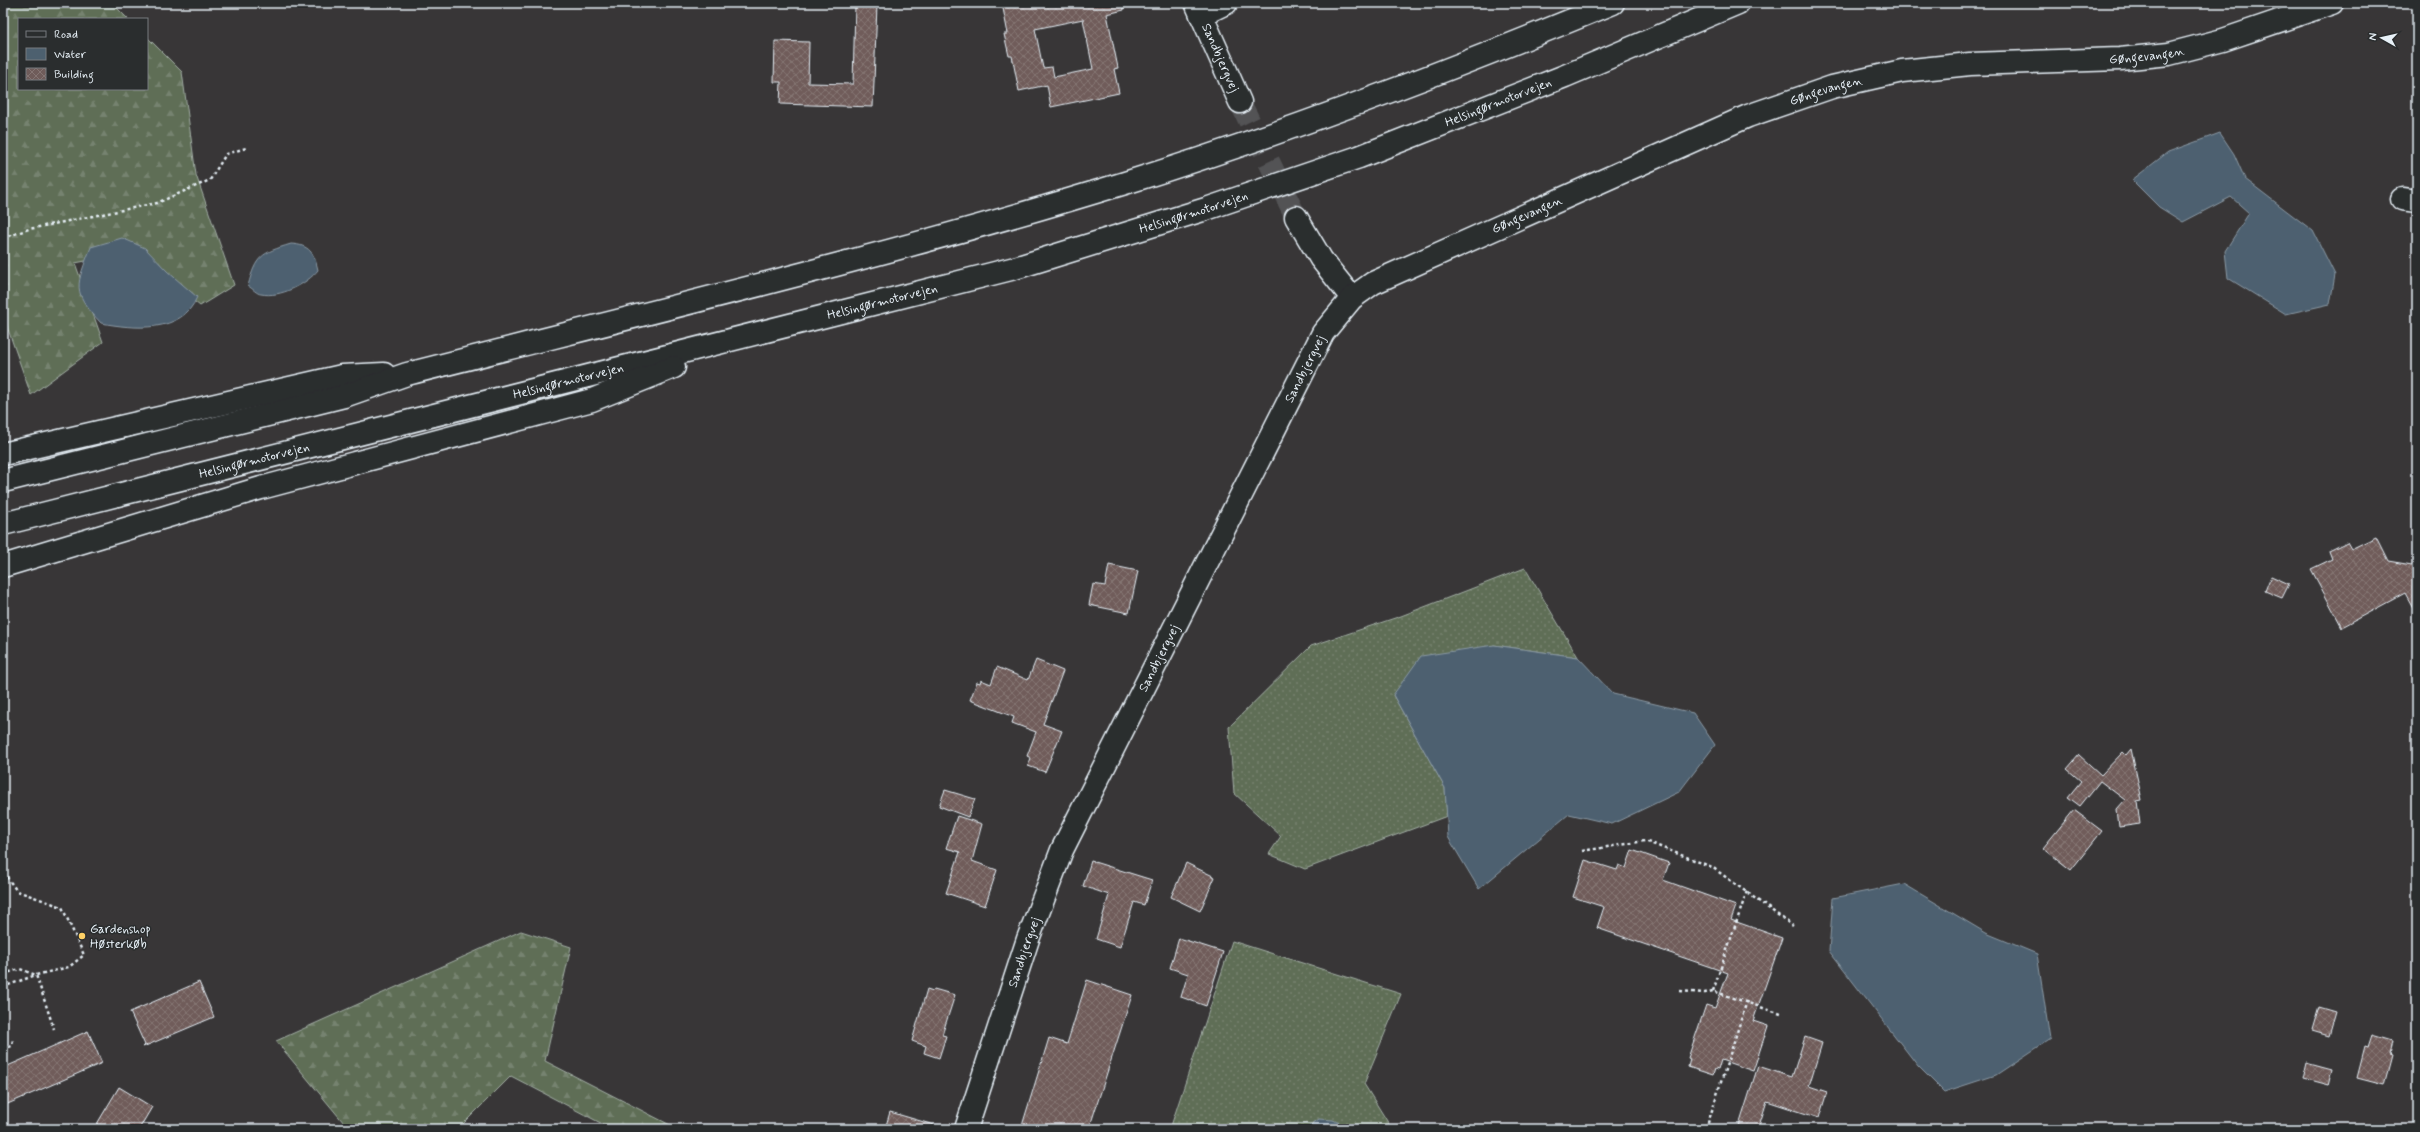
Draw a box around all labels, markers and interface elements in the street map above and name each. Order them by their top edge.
legend [18,18,148,90]
north arrow [2362,18,2402,58]
street label: Sandbjergvej [1198,21,1243,95]
text: Road [54,27,78,43]
text: N [2366,32,2381,41]
street label: Gøngevangen [2109,42,2186,68]
text: Water [54,47,86,63]
text: Building [54,67,94,84]
street label: Gøngevangen [1787,72,1864,110]
street label: Helsingørmotorvejen [1442,74,1554,131]
street label: Helsingørmotorvejen [1137,187,1250,238]
street label: Gøngevangen [1489,191,1565,238]
street label: Helsingørmotorvejen [825,279,939,324]
street label: Sandbjergvej [1281,332,1329,406]
street label: Helsingørmotorvejen [511,359,625,403]
street label: Helsingørmotorvejen [197,438,311,483]
street label: Sandbjergvej [1135,622,1183,695]
street label: Sandbjergvej [1004,915,1044,990]
place label: Gardenshop Høsterkøb [90,921,151,953]
marker: Gardenshop Høsterkøb [77,931,87,941]

